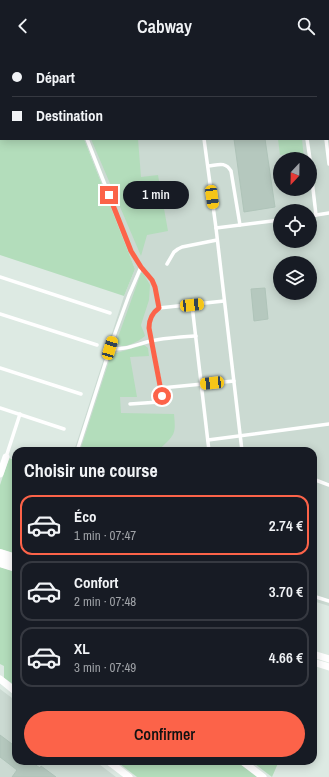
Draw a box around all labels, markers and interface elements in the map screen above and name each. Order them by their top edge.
text: Cabway [137,14,192,39]
icon: back [12,15,34,37]
icon: search [295,15,317,37]
text: Départ [36,67,75,88]
text: Destination [36,105,103,126]
north arrow [273,152,317,196]
map controls [273,152,317,300]
callout: 1 min [123,181,189,209]
car [204,184,220,210]
route end [100,186,118,204]
text: 1 min [142,186,170,203]
button: locate [273,204,317,248]
button: layers [273,256,317,300]
car [179,298,205,312]
car [101,335,119,361]
car [199,376,225,390]
route start [153,387,171,405]
text: Choisir une course [24,458,158,483]
text: Éco [74,506,97,527]
icon: car [26,507,62,543]
text: 2.74 € [269,515,303,536]
text: 1 min · 07:47 [74,527,136,544]
text: Confort [74,572,118,593]
icon: car [26,573,62,609]
text: 3.70 € [269,581,303,602]
text: 2 min · 07:48 [74,593,136,610]
text: XL [74,638,90,659]
icon: car [26,639,62,675]
text: 4.66 € [269,647,303,668]
text: 3 min · 07:49 [74,659,136,676]
button: Confirmer [24,711,305,757]

